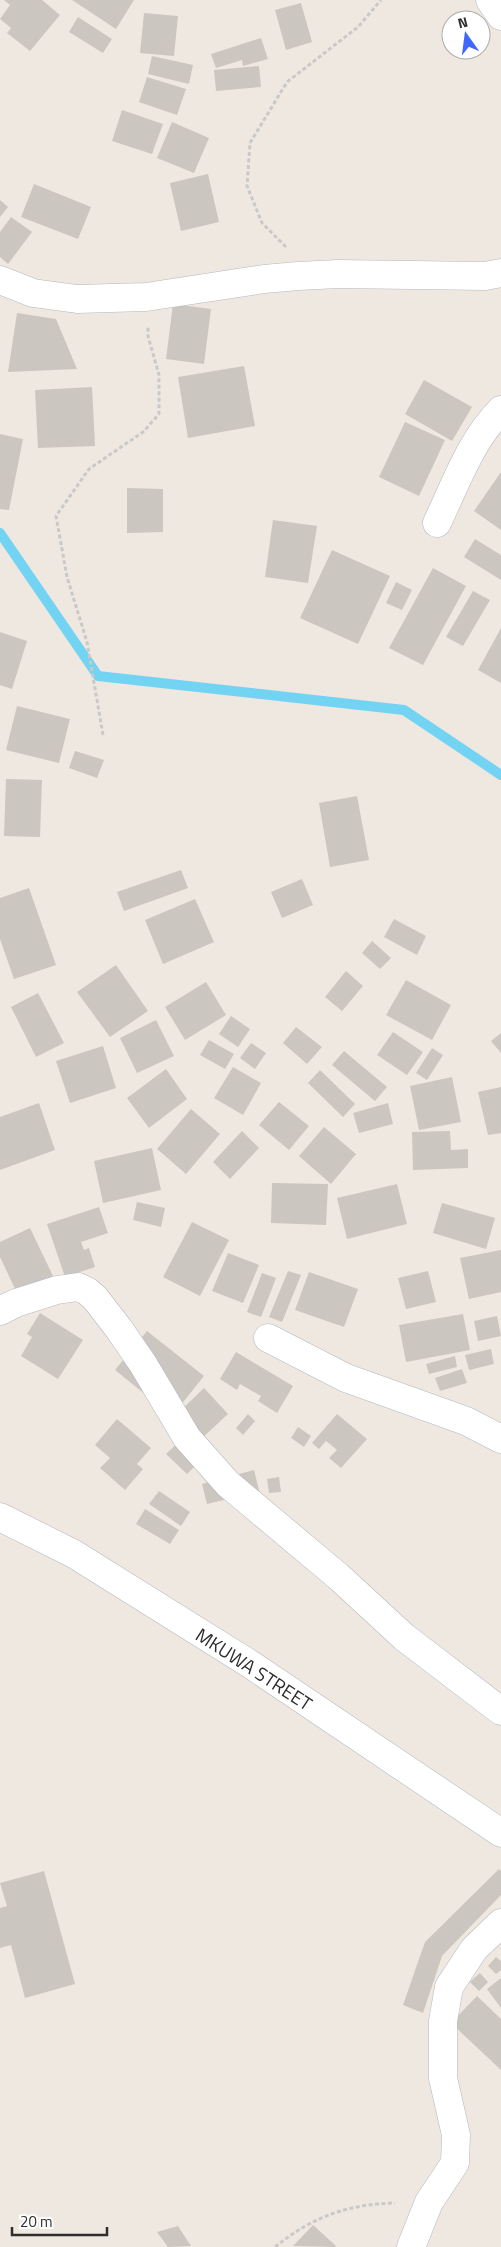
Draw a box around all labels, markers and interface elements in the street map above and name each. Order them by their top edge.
north arrow [441,10,491,60]
text: N [455,11,470,33]
street label: MKUWA STREET [190,1620,318,1717]
scale bar [12,2204,108,2236]
text: 20 m [20,2210,53,2233]

